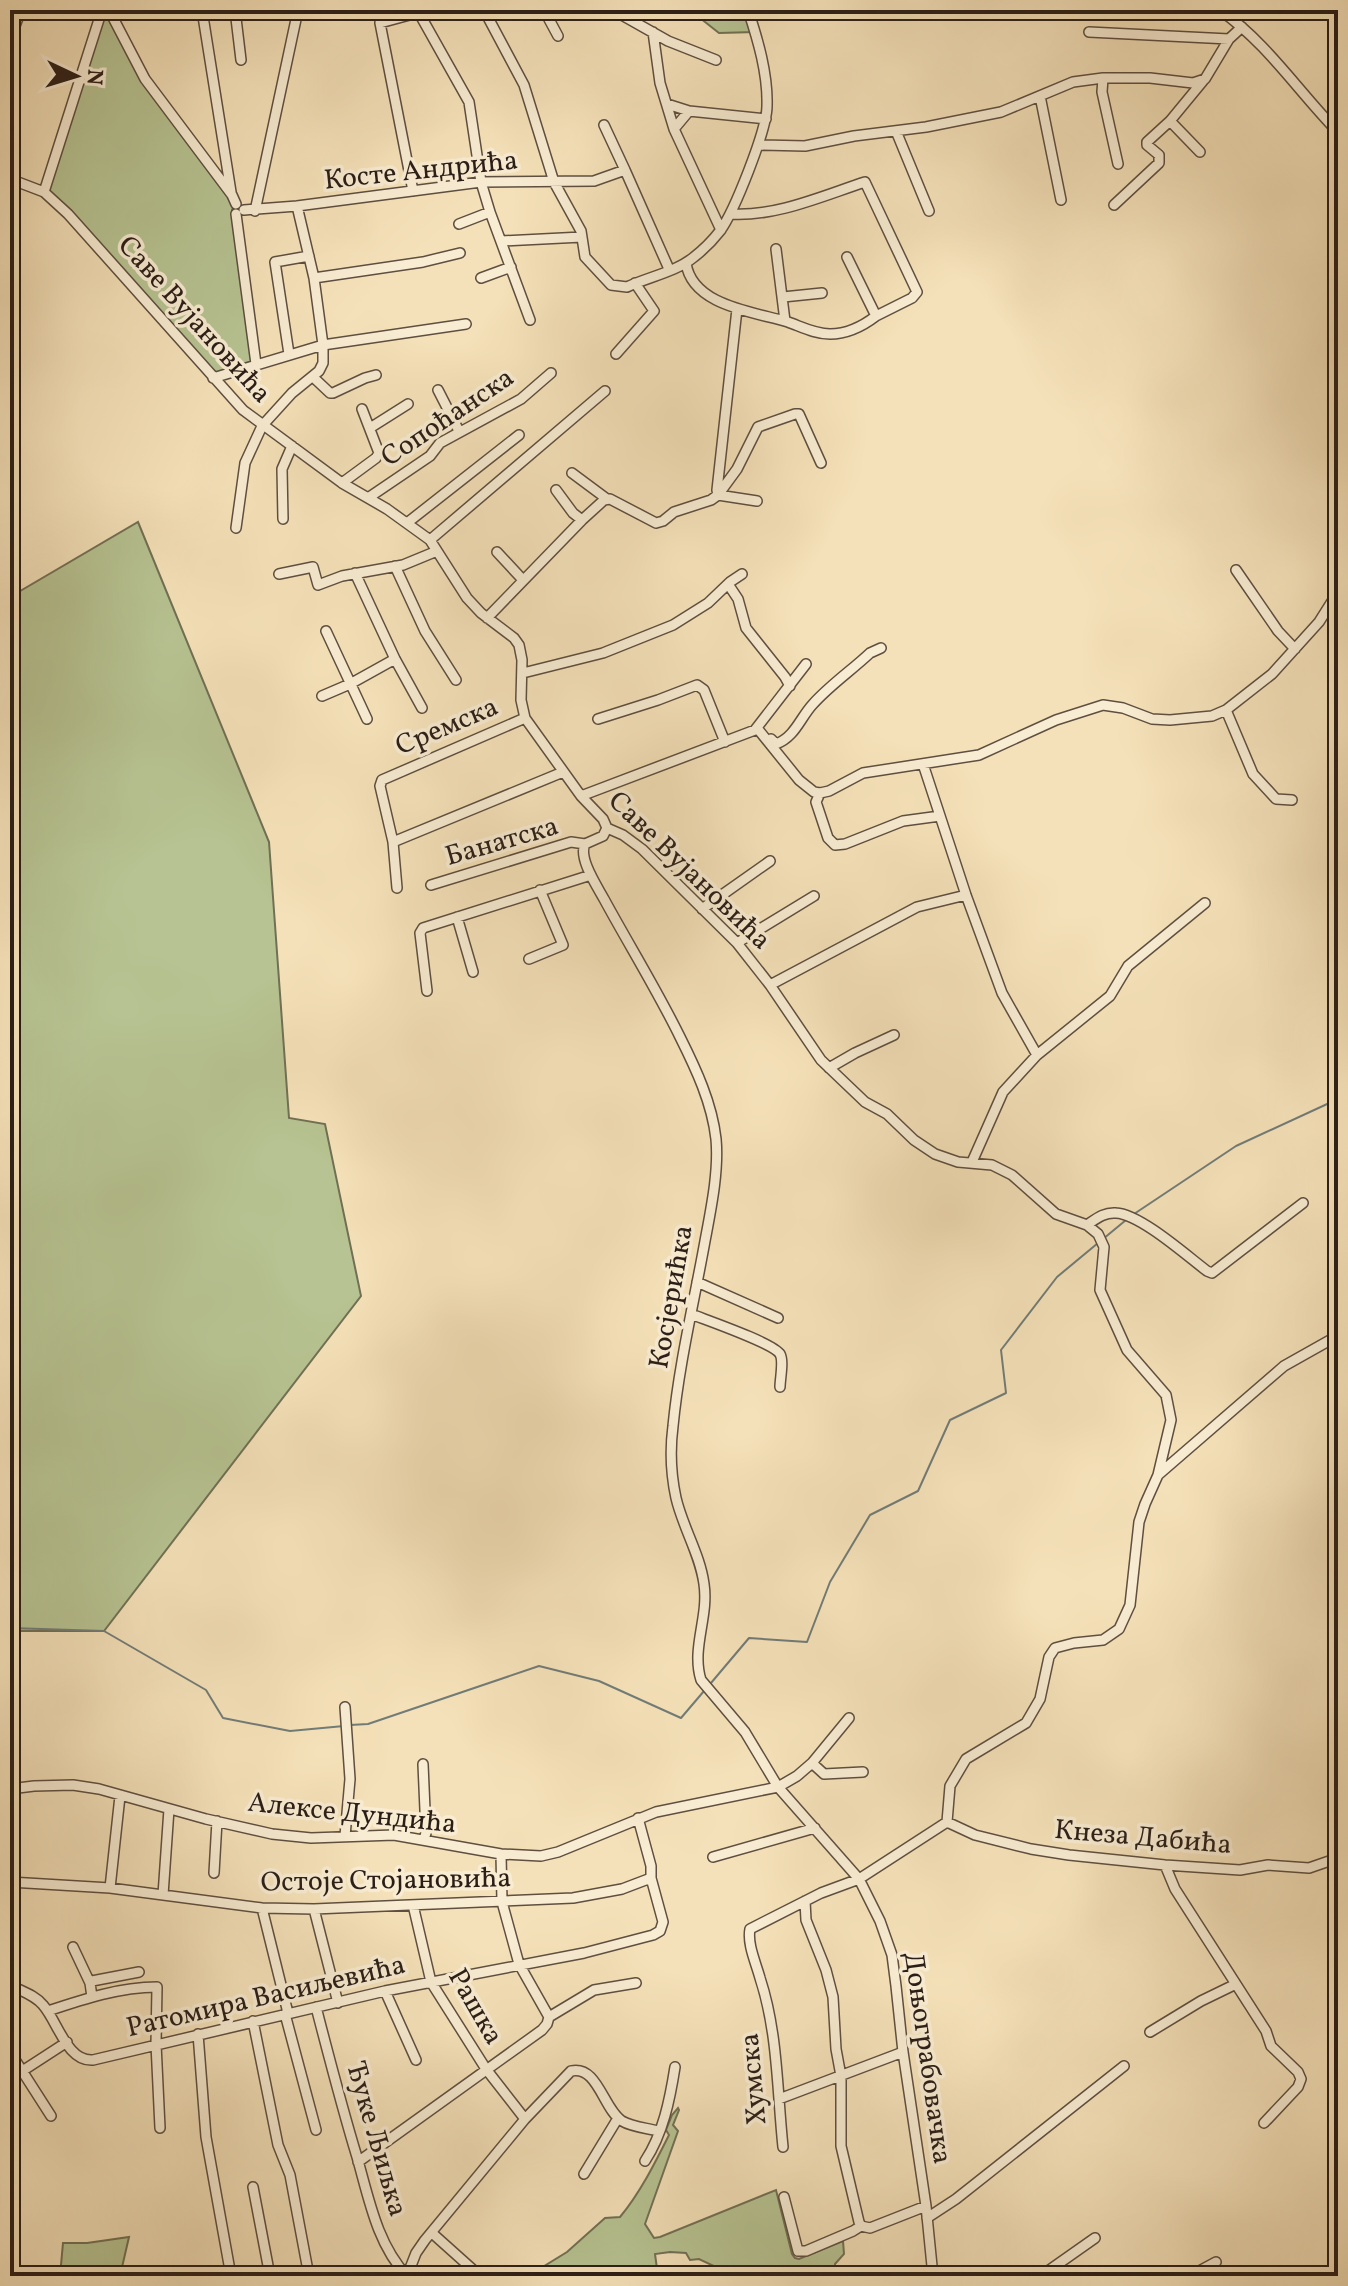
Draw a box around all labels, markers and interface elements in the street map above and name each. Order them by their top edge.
north arrow [36,36,116,116]
text: N [77,68,109,86]
street label: Косте Андрића [322,141,520,201]
street label: Саве Вујановића [108,228,280,412]
street label: Сопоћанска [374,359,522,477]
street label: Сремска [390,688,504,766]
street label: Саве Вујановића [599,783,779,959]
street label: Банатска [441,807,563,877]
street label: Косјерићка [640,1222,704,1372]
street label: Алексе Дундића [246,1784,458,1844]
street label: Кнеза Дабића [1053,1811,1233,1865]
street label: Остоје Стојановића [260,1859,512,1903]
street label: Ратомира Васиљевића [123,1946,409,2048]
street label: Доњограбовачка [893,1949,961,2167]
street label: Рашка [438,1962,512,2052]
street label: Хумска [731,2031,777,2127]
street label: Ђуке Љиљка [335,2057,417,2221]

